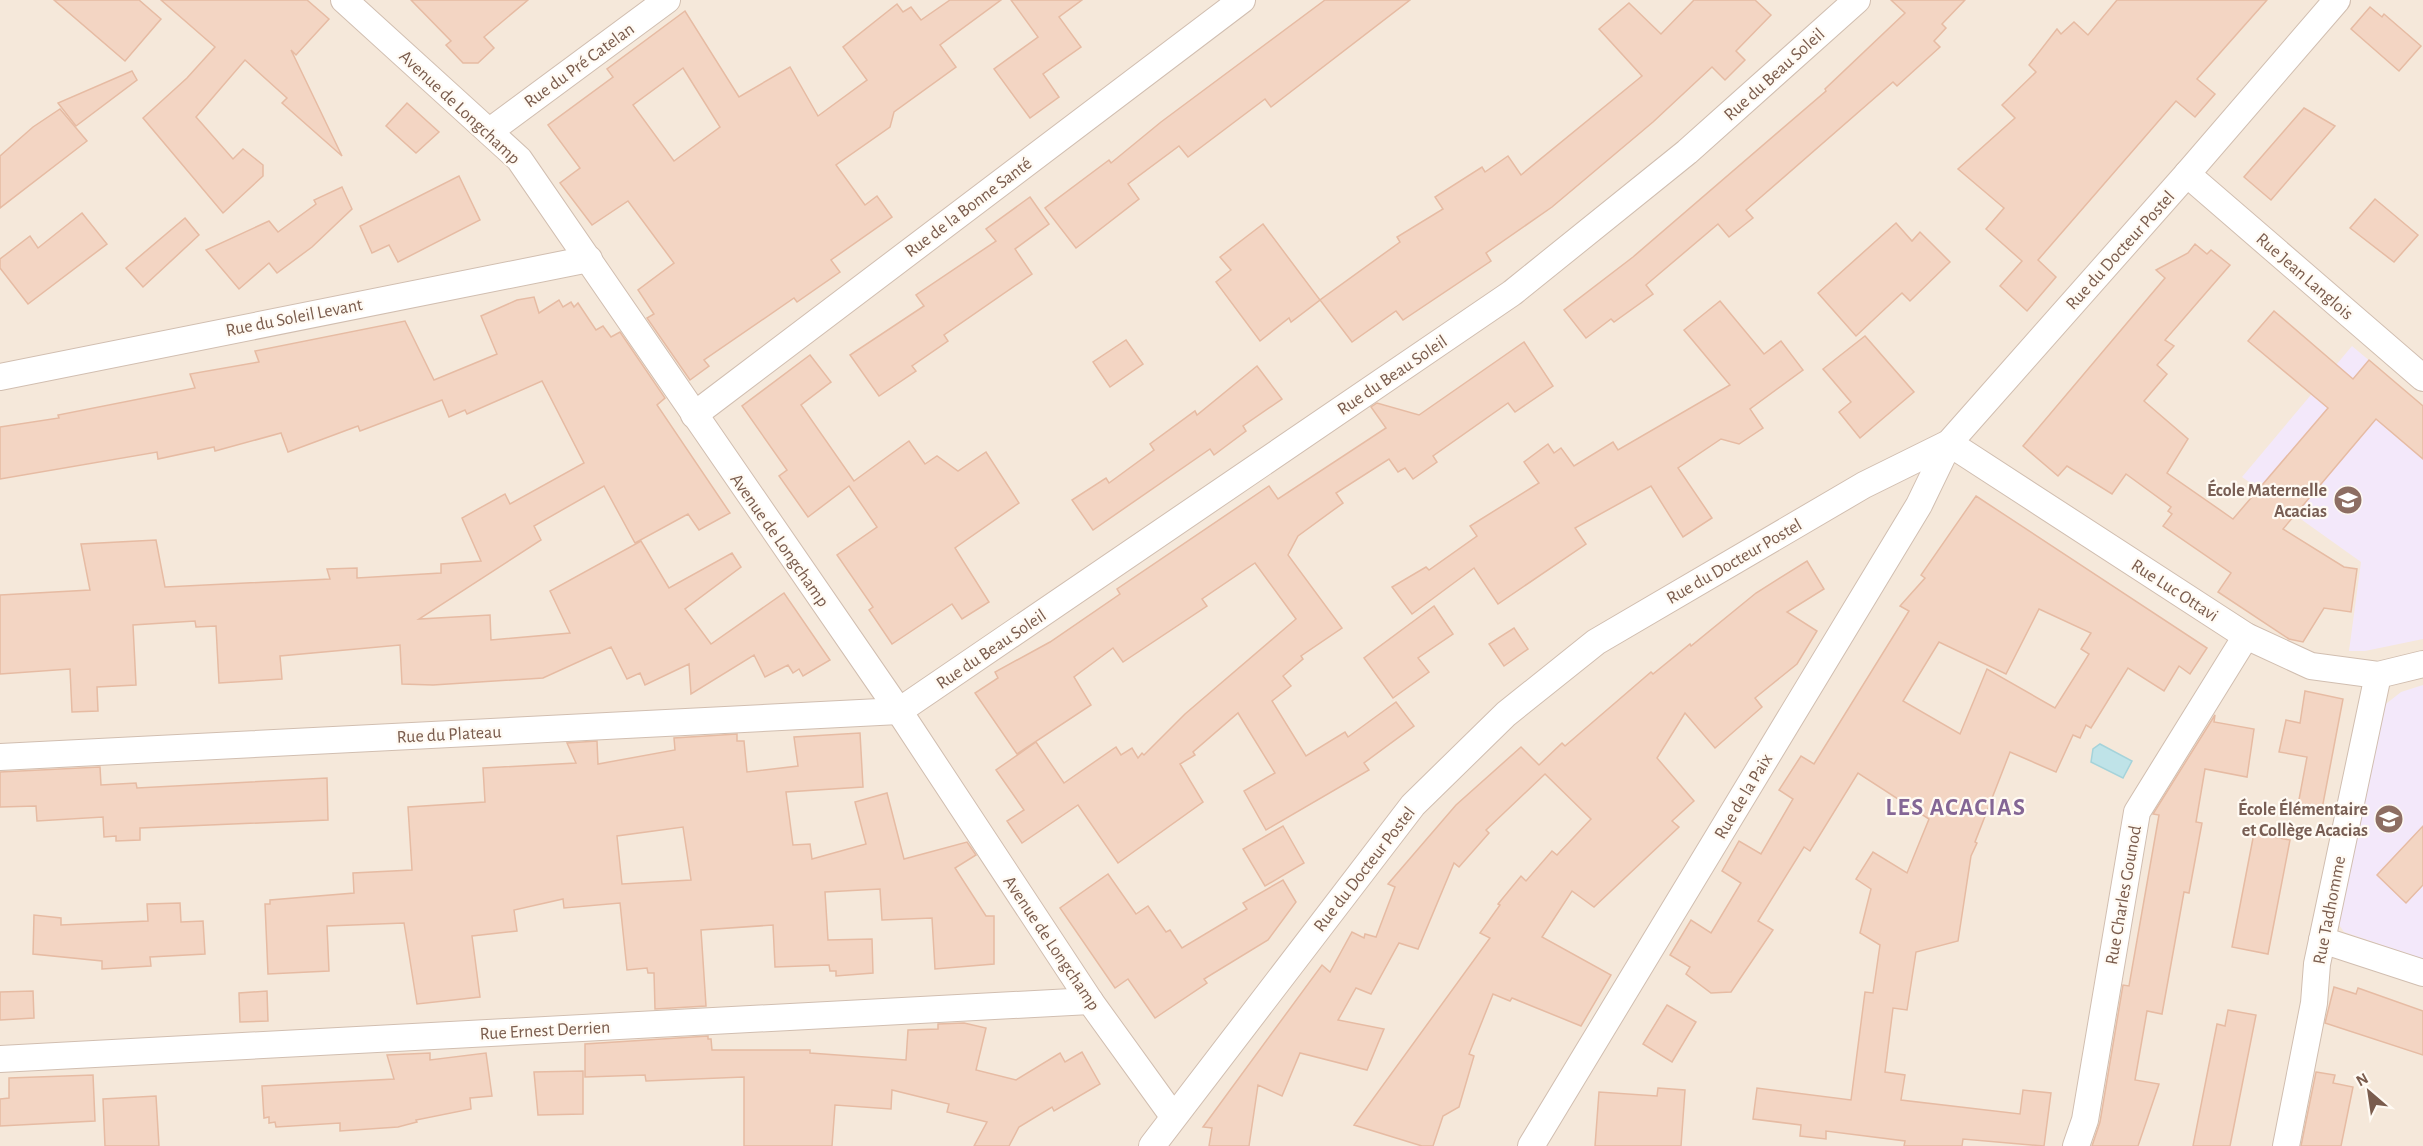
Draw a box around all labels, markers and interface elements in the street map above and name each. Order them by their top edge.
street label: Rue du Pré Catelan [521,20,638,112]
street label: Rue du Beau Soleil [1721,25,1828,124]
street label: Avenue de Longchamp [395,47,523,168]
street label: Rue de la Bonne Santé [902,154,1035,261]
street label: Rue du Docteur Postel [2063,188,2179,313]
street label: Rue Jean Langlois [2252,230,2356,324]
street label: Rue du Soleil Levant [224,296,364,340]
street label: Rue du Beau Soleil [1334,332,1451,419]
street label: Avenue de Longchamp [727,471,832,610]
place label: École Maternelle Acacias [2207,479,2327,521]
school or university icon: École Maternelle Acacias [2332,484,2364,516]
street label: Rue du Docteur Postel [1664,516,1805,608]
street label: Rue Luc Ottavi [2128,556,2221,625]
street label: Rue du Beau Soleil [933,606,1050,693]
street label: Rue du Plateau [396,723,502,747]
street label: Rue de la Paix [1711,751,1776,842]
district label: LES ACACIAS [1886,796,2026,820]
place label: École Élémentaire et Collège Acacias [2238,798,2368,840]
school or university icon: École Élémentaire et Collège Acacias [2373,803,2405,835]
street label: Rue du Docteur Postel [1311,804,1419,935]
street label: Rue Charles Gounod [2103,824,2145,966]
street label: Rue Tadhomme [2311,854,2349,966]
street label: Avenue de Longchamp [1000,873,1103,1014]
street label: Rue Ernest Derrien [479,1019,611,1043]
north arrow [2339,1062,2399,1122]
text: N [2353,1070,2371,1089]

